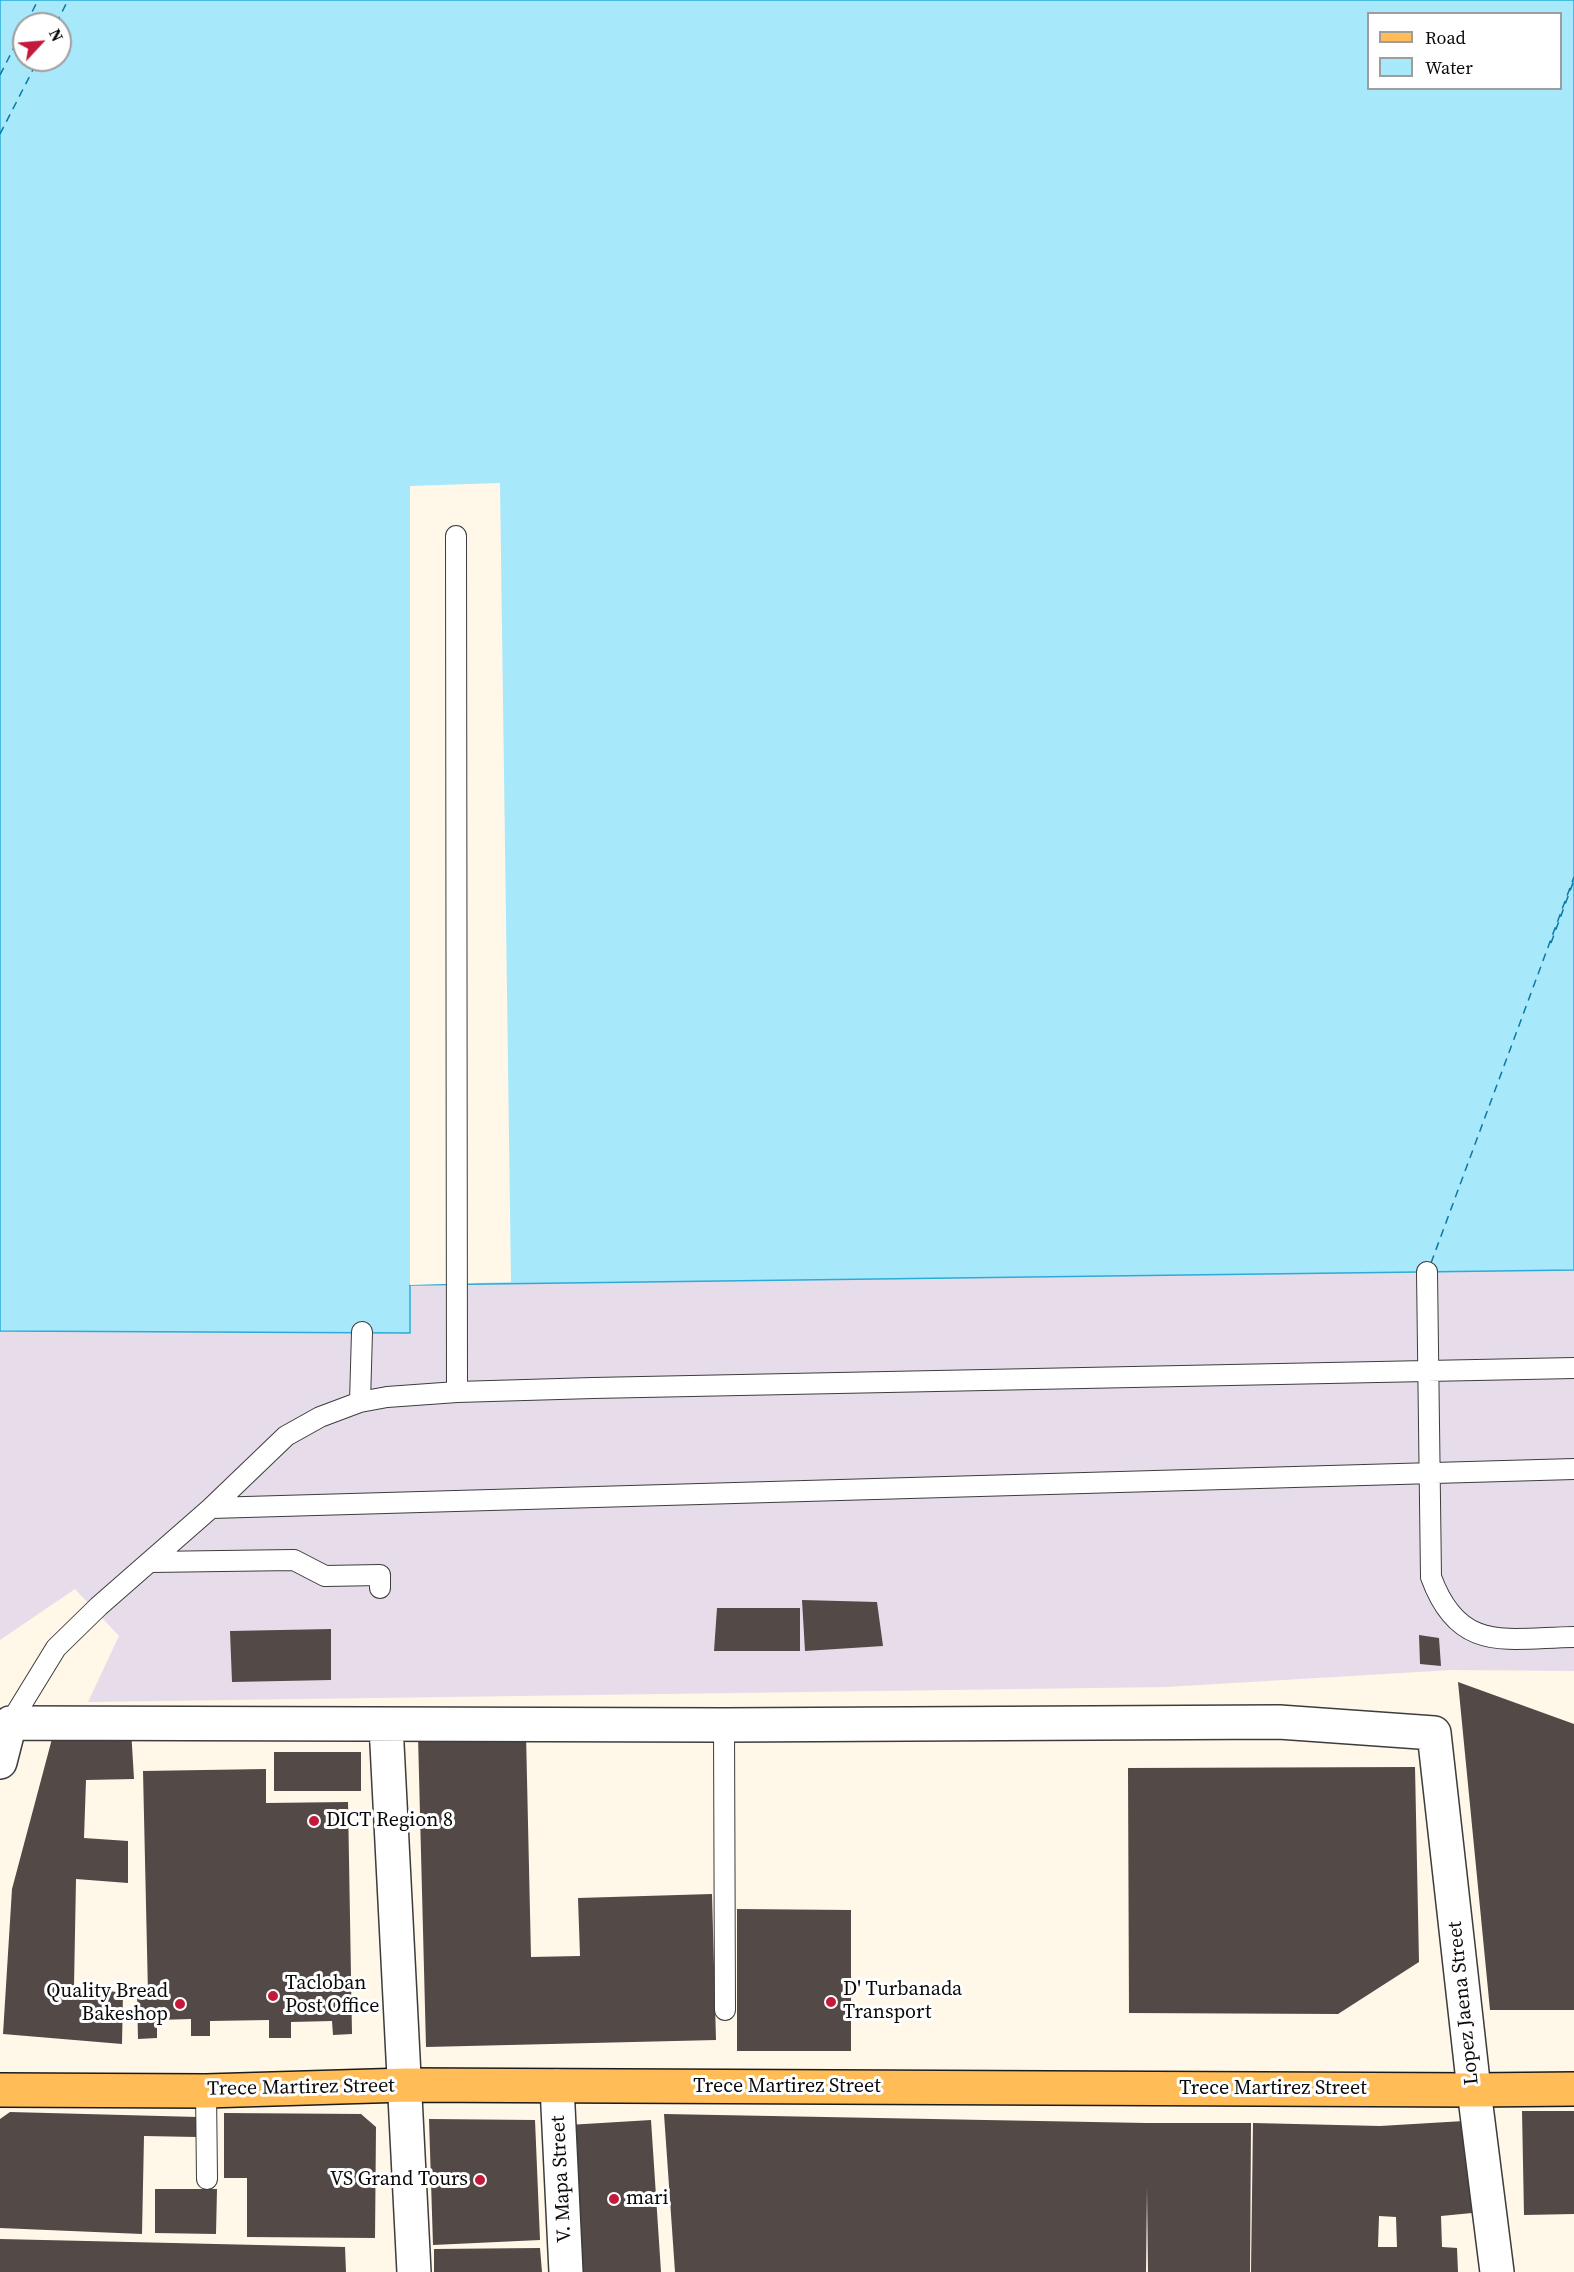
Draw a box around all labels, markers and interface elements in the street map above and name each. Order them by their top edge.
north arrow [12,12,72,72]
legend [1367,12,1562,90]
text: N [44,25,69,45]
text: Road [1425,25,1466,50]
text: Water [1425,55,1473,80]
place label: DICT Region 8 [326,1809,453,1833]
marker: DICT Region 8 [307,1814,321,1828]
street label: Lopez Jaena Street [1443,1920,1485,2086]
place label: Tacloban Post Office [285,1972,380,2019]
place label: D' Turbanada Transport [843,1978,962,2025]
place label: Quality Bread Bakeshop [46,1980,168,2027]
marker: Tacloban Post Office [266,1989,280,2003]
marker: D' Turbanada Transport [824,1995,838,2009]
marker: Quality Bread Bakeshop [173,1997,187,2011]
street label: Trece Martirez Street [207,2074,395,2102]
street label: Trece Martirez Street [693,2075,881,2099]
street label: Trece Martirez Street [1179,2077,1367,2101]
street label: V. Mapa Street [547,2115,577,2243]
place label: VS Grand Tours [330,2168,468,2192]
marker: VS Grand Tours [473,2173,487,2187]
place label: mari [626,2187,669,2211]
marker: mari [607,2192,621,2206]

